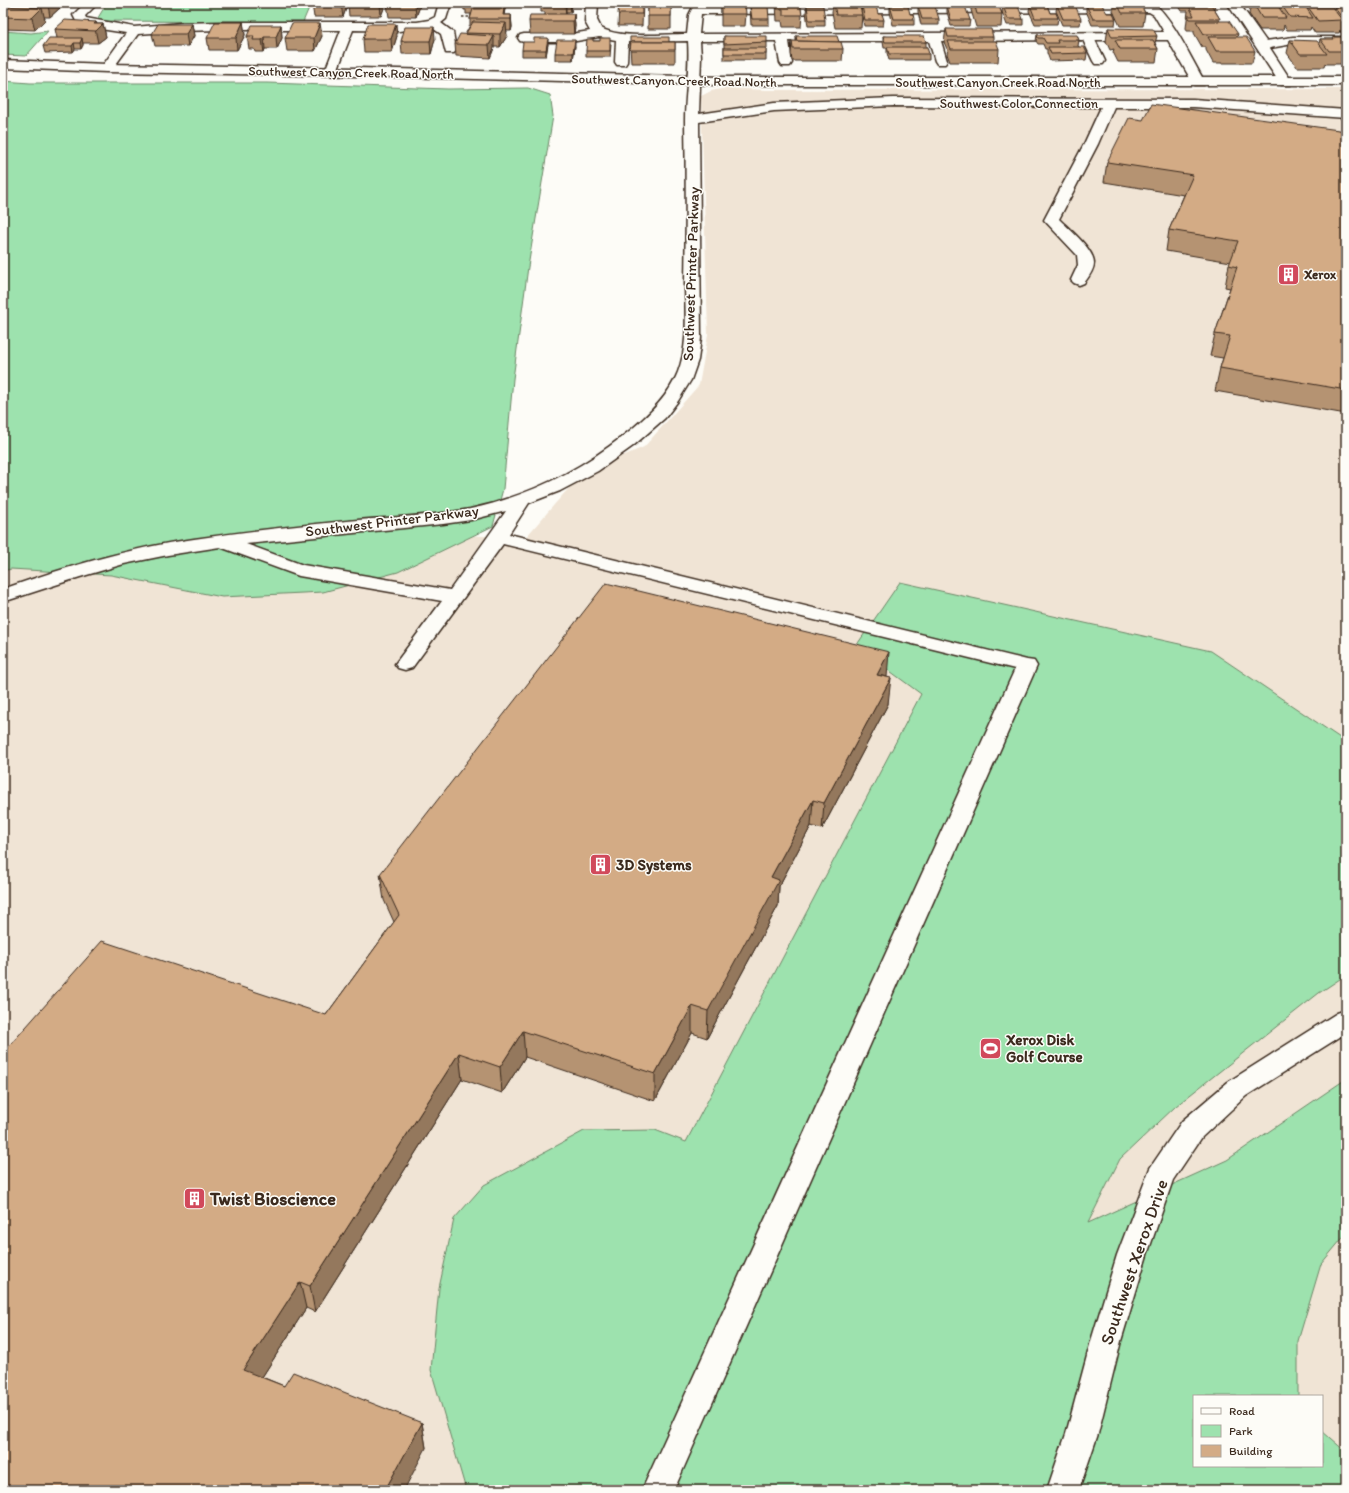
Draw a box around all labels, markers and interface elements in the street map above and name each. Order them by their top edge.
street label: Southwest Canyon Creek Road North [248,63,454,82]
street label: Southwest Canyon Creek Road North [571,71,777,90]
street label: Southwest Canyon Creek Road North [895,75,1101,90]
street label: Southwest Color Connection [940,96,1099,111]
street label: Southwest Printer Parkway [679,186,703,362]
building icon: Xerox [1275,261,1301,287]
place label: Xerox [1304,267,1337,282]
street label: Southwest Printer Parkway [304,501,480,541]
building icon: 3D Systems [588,852,614,878]
place label: 3D Systems [616,856,692,875]
place label: Xerox Disk Golf Course [1006,1031,1083,1066]
sports icon: Xerox Disk Golf Course [978,1036,1004,1062]
street label: Southwest Xerox Drive [1095,1176,1173,1348]
building icon: Twist Bioscience [182,1186,208,1212]
place label: Twist Bioscience [209,1188,336,1210]
legend [1193,1395,1323,1467]
text: Road [1229,1404,1255,1418]
text: Park [1229,1424,1253,1438]
text: Building [1229,1444,1273,1458]

